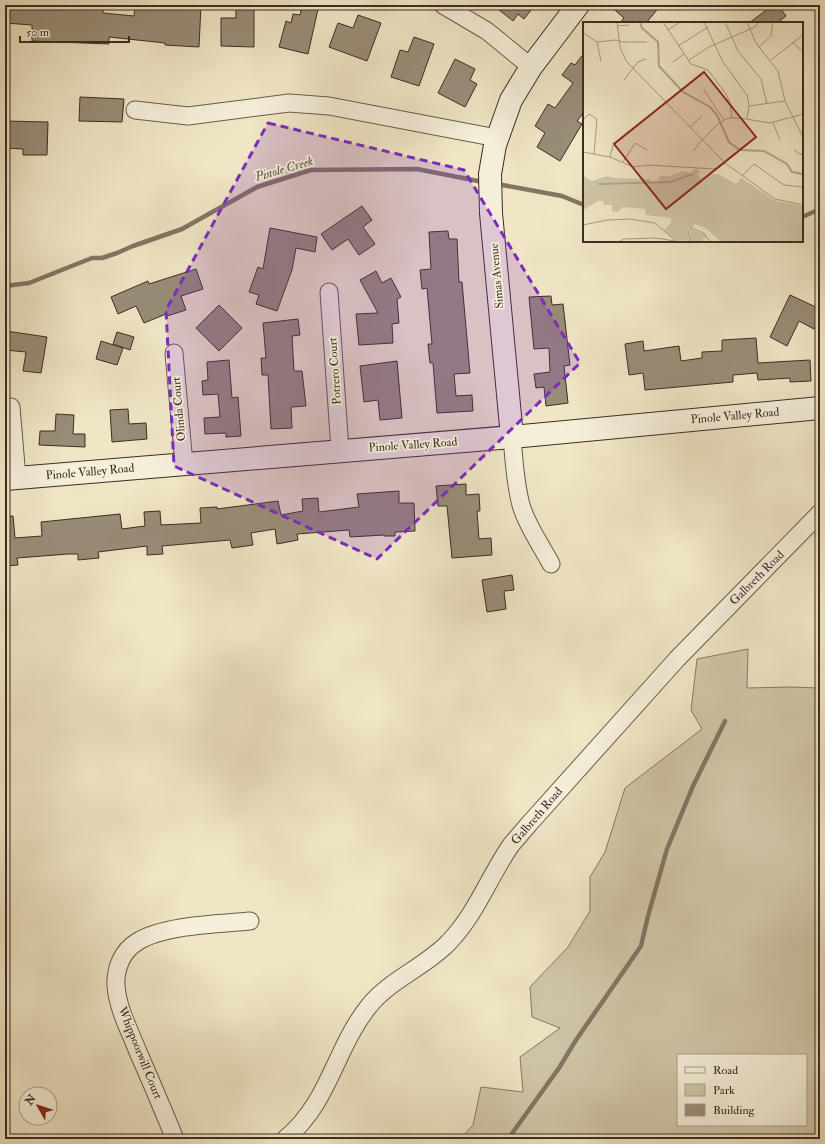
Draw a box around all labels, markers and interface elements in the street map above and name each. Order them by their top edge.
scale bar [20,18,129,44]
inset map [583,22,803,242]
text: 50 m [26,25,50,40]
water label: Pinole Creek [252,153,315,185]
street label: Simas Avenue [487,243,507,309]
street label: Potrero Court [325,337,345,405]
street label: Olinda Court [169,376,189,442]
street label: Pinole Valley Road [690,405,780,427]
street label: Pinole Valley Road [368,434,458,456]
street label: Pinole Valley Road [45,461,135,483]
street label: Galbreth Road [727,547,788,608]
street label: Galbreth Road [508,784,566,848]
street label: Whippoorwill Court [114,1004,165,1102]
legend [677,1054,807,1126]
text: Road [713,1063,738,1078]
text: Park [713,1083,735,1098]
north arrow [18,1086,58,1126]
text: N [22,1091,39,1109]
text: Building [713,1103,756,1118]

